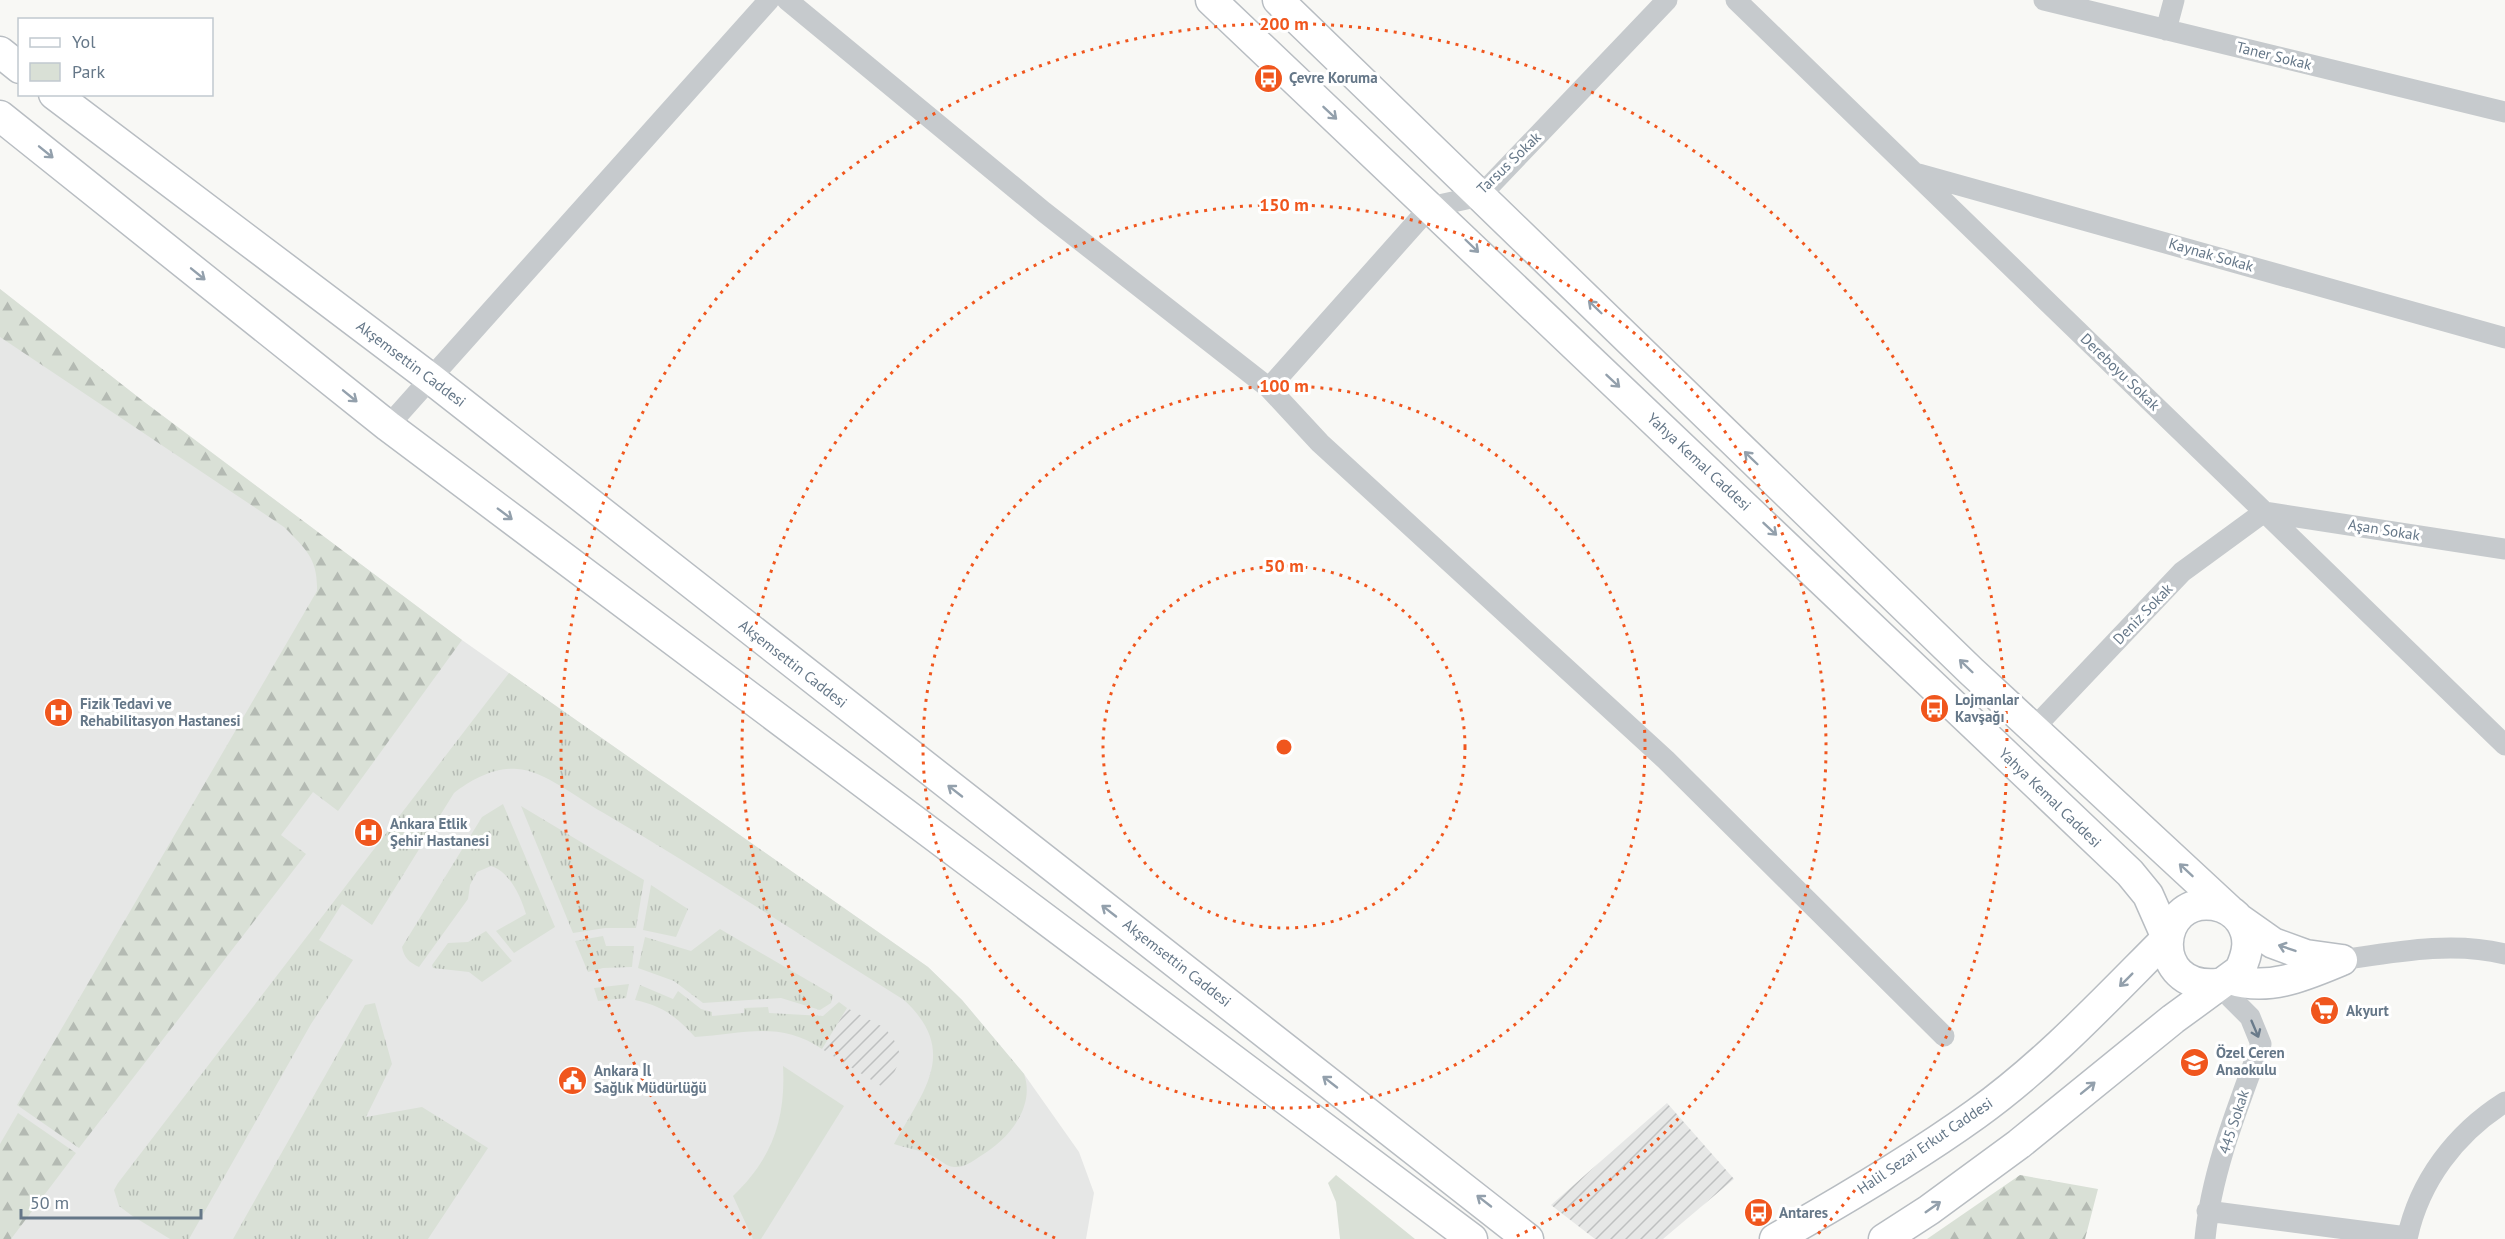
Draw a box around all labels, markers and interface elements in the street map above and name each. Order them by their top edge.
text: 200 m [1259,12,1309,35]
legend [18,18,213,96]
text: Yol [72,30,96,53]
street label: Taner Sokak [2234,37,2315,74]
text: Park [72,60,105,83]
bus stop icon: Çevre Koruma [1252,62,1284,94]
place label: Çevre Koruma [1289,68,1378,87]
one-way arrow [1322,106,1337,120]
street label: Tarsus Sokak [1473,127,1545,198]
one-way arrow [38,146,54,159]
text: 150 m [1259,193,1309,216]
street label: Kaynak Sokak [2167,233,2257,276]
one-way arrow [1464,239,1479,254]
one-way arrow [190,267,206,280]
one-way arrow [1588,300,1603,315]
street label: Akşemsettin Caddesi [353,316,470,411]
street label: Dereboyu Sokak [2077,329,2165,415]
one-way arrow [1606,373,1621,388]
text: 100 m [1259,374,1309,397]
one-way arrow [342,389,358,402]
street label: Yahya Kemal Caddesi [1643,409,1755,515]
one-way arrow [1743,450,1758,465]
one-way arrow [497,508,513,521]
street label: Aşan Sokak [2347,514,2422,545]
one-way arrow [1762,522,1777,536]
text: 50 m [1264,554,1304,577]
street label: Deniz Sokak [2109,579,2177,648]
street label: Akşemsettin Caddesi [735,615,851,712]
one-way arrow [1959,659,1974,673]
place label: Lojmanlar Kavşağı [1955,690,2020,726]
bus stop icon: Lojmanlar Kavşağı [1918,693,1950,725]
place label: Fizik Tedavi ve Rehabilitasyon Hastanesi [80,694,241,730]
hospital icon: Fizik Tedavi ve Rehabilitasyon Hastanesi [43,697,75,729]
centre of rings [1274,737,1294,757]
street label: Yahya Kemal Caddesi [1995,744,2106,851]
one-way arrow [948,784,964,797]
place label: Ankara Etlik Şehir Hastanesi [390,814,489,850]
hospital icon: Ankara Etlik Şehir Hastanesi [353,817,385,849]
one-way arrow [2179,863,2194,877]
one-way arrow [1102,904,1118,917]
street label: Akşemsettin Caddesi [1119,914,1235,1011]
one-way arrow [2278,942,2297,953]
one-way arrow [2118,972,2133,987]
supermarket icon: Akyurt [2309,995,2341,1027]
place label: Akyurt [2346,1001,2390,1020]
one-way arrow [2250,1020,2261,1038]
place label: Özel Ceren Anaokulu [2216,1043,2285,1079]
school or university icon: Özel Ceren Anaokulu [2179,1046,2211,1078]
place label: Ankara İl Sağlık Müdürlüğü [594,1061,707,1097]
public building icon: Ankara İl Sağlık Müdürlüğü [557,1064,589,1096]
one-way arrow [1322,1075,1338,1088]
one-way arrow [2079,1082,2095,1095]
street label: 445 Sokak [2214,1087,2253,1156]
street label: Halil Sezai Erkut Caddesi [1853,1093,1996,1198]
scale bar [21,1182,201,1220]
text: 50 m [30,1191,69,1214]
one-way arrow [1476,1195,1492,1208]
bus stop icon: Antares [1742,1197,1774,1229]
one-way arrow [1924,1201,1940,1213]
place label: Antares [1779,1203,1828,1222]

